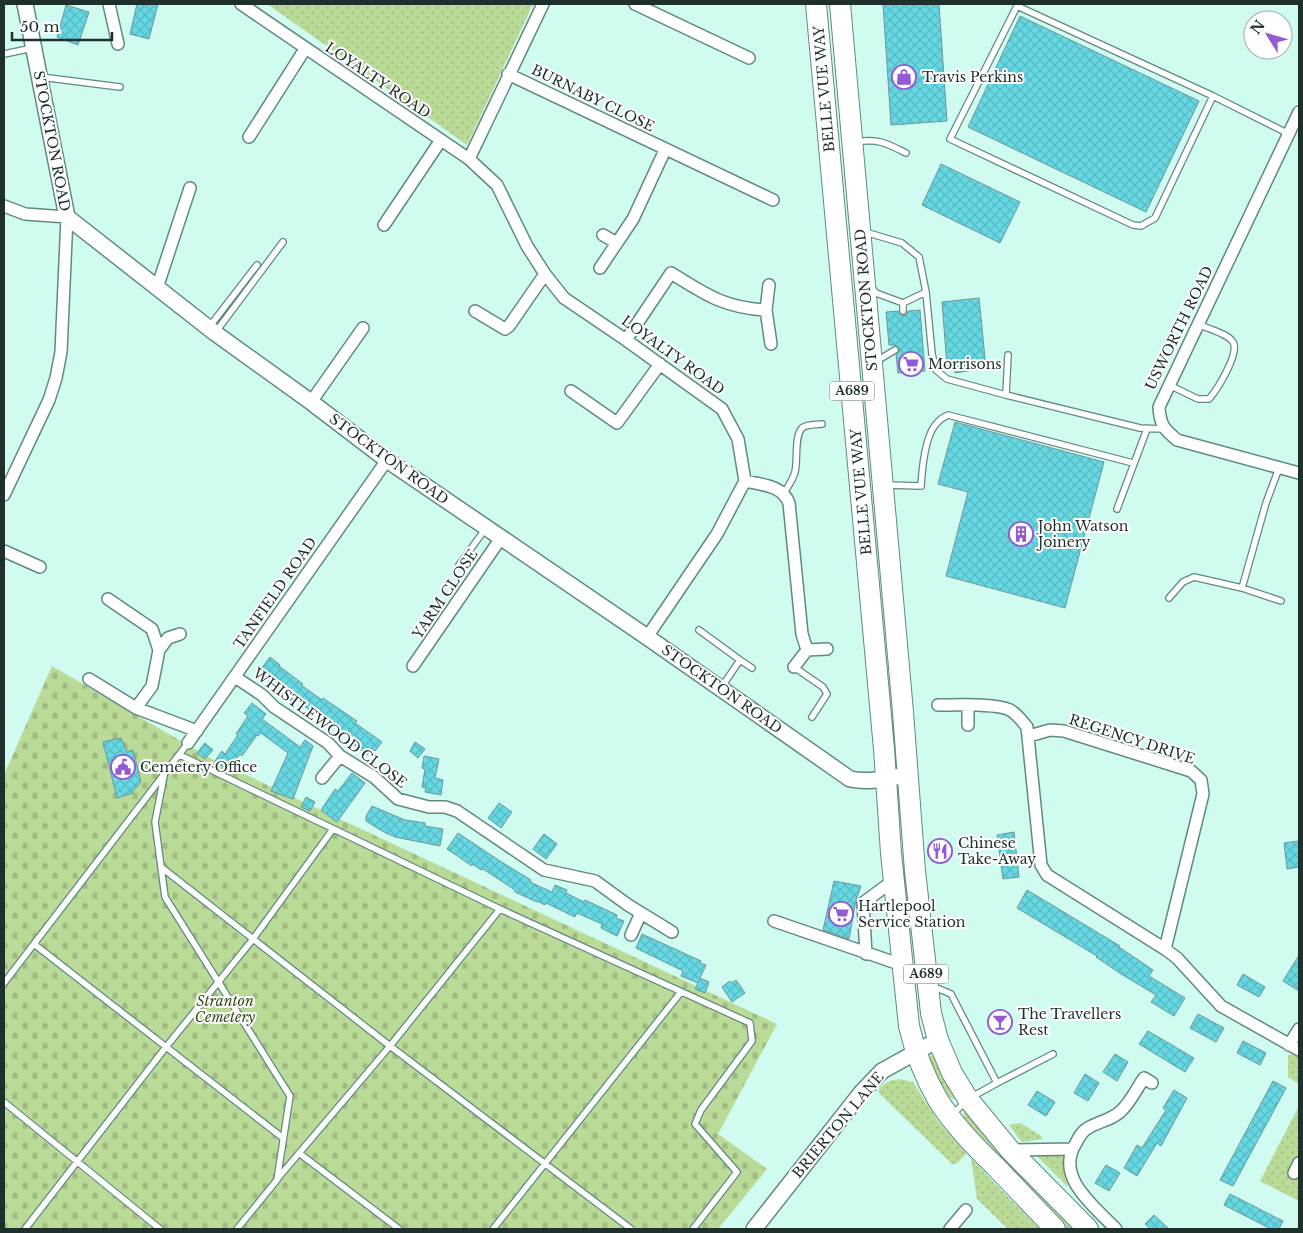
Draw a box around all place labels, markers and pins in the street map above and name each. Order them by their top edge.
shop icon: Travis Perkins [891,64,917,90]
place label: Travis Perkins [922,68,1023,86]
supermarket icon: Morrisons [898,351,924,377]
place label: Morrisons [928,355,1002,373]
place label: John Watson Joinery [1036,517,1129,551]
building icon: John Watson Joinery [1008,521,1034,547]
public building icon: Cemetery Office [110,754,136,780]
place label: Cemetery Office [140,758,257,776]
place label: Chinese Take-Away [958,834,1036,868]
restaurant icon: Chinese Take-Away [927,838,953,864]
place label: Hartlepool Service Station [858,897,966,931]
supermarket icon: Hartlepool Service Station [828,901,854,927]
place label: The Travellers Rest [1018,1005,1121,1039]
bar icon: The Travellers Rest [987,1009,1013,1035]

